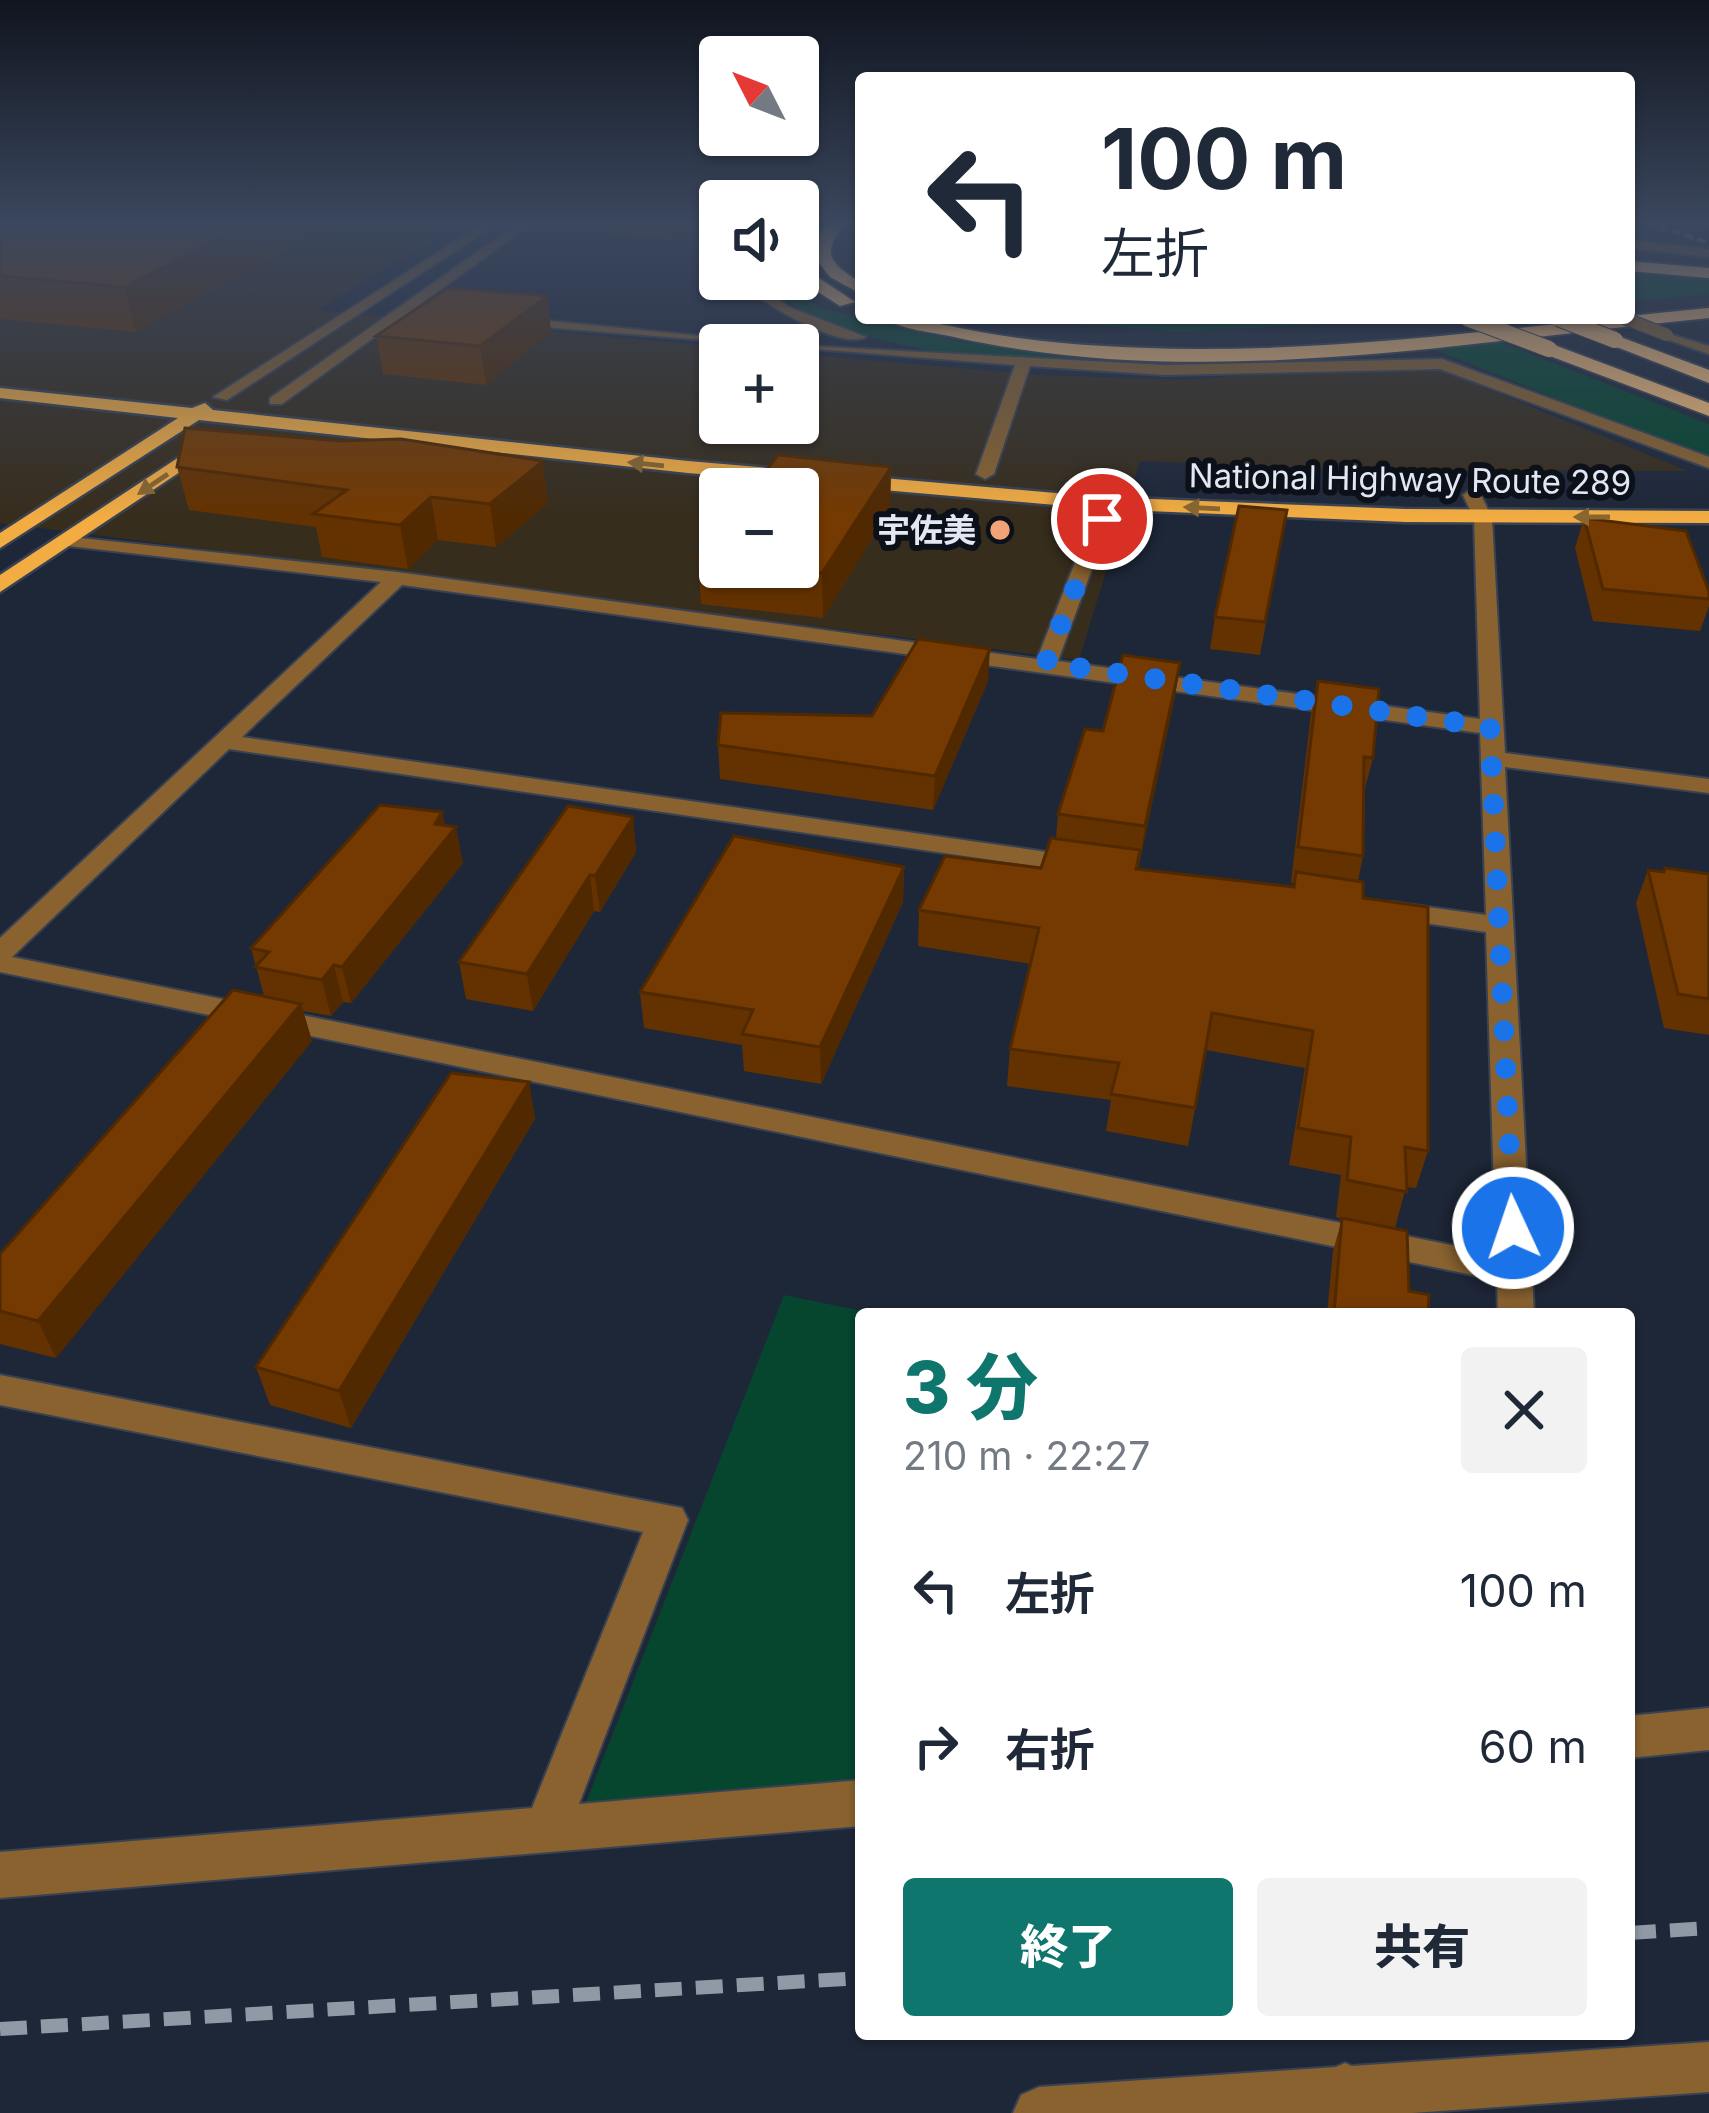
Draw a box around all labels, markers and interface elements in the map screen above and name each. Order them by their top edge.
north arrow [699,36,819,156]
map controls [699,36,819,588]
text: 100 m [1101,108,1347,209]
icon: left [903,120,1059,276]
button: sound [699,180,819,300]
text: 左折 [1101,221,1209,286]
button: + [699,324,819,444]
one-way arrow [627,454,664,473]
street label: National Highway Route 289 [1188,455,1632,503]
button: − [699,468,819,588]
pin [1051,468,1153,570]
one-way arrow [136,472,169,495]
icon: arrive [1069,486,1135,552]
one-way arrow [1182,498,1220,517]
one-way arrow [1572,507,1610,527]
place label: 宇佐美 [877,510,976,550]
marker: 宇佐美 [987,517,1013,543]
position arrow [1450,1165,1576,1291]
text: 3 分 [903,1343,1038,1430]
button: close [1461,1347,1587,1473]
text: 210 m · 22:27 [903,1432,1150,1479]
icon: left [903,1557,969,1623]
text: 100 m [1460,1563,1587,1618]
text: 左折 [1005,1566,1095,1621]
icon: right [903,1713,969,1779]
text: 60 m [1479,1719,1587,1774]
text: 右折 [1005,1722,1095,1777]
button: 終了 [903,1878,1233,2016]
button: 共有 [1257,1878,1587,2016]

